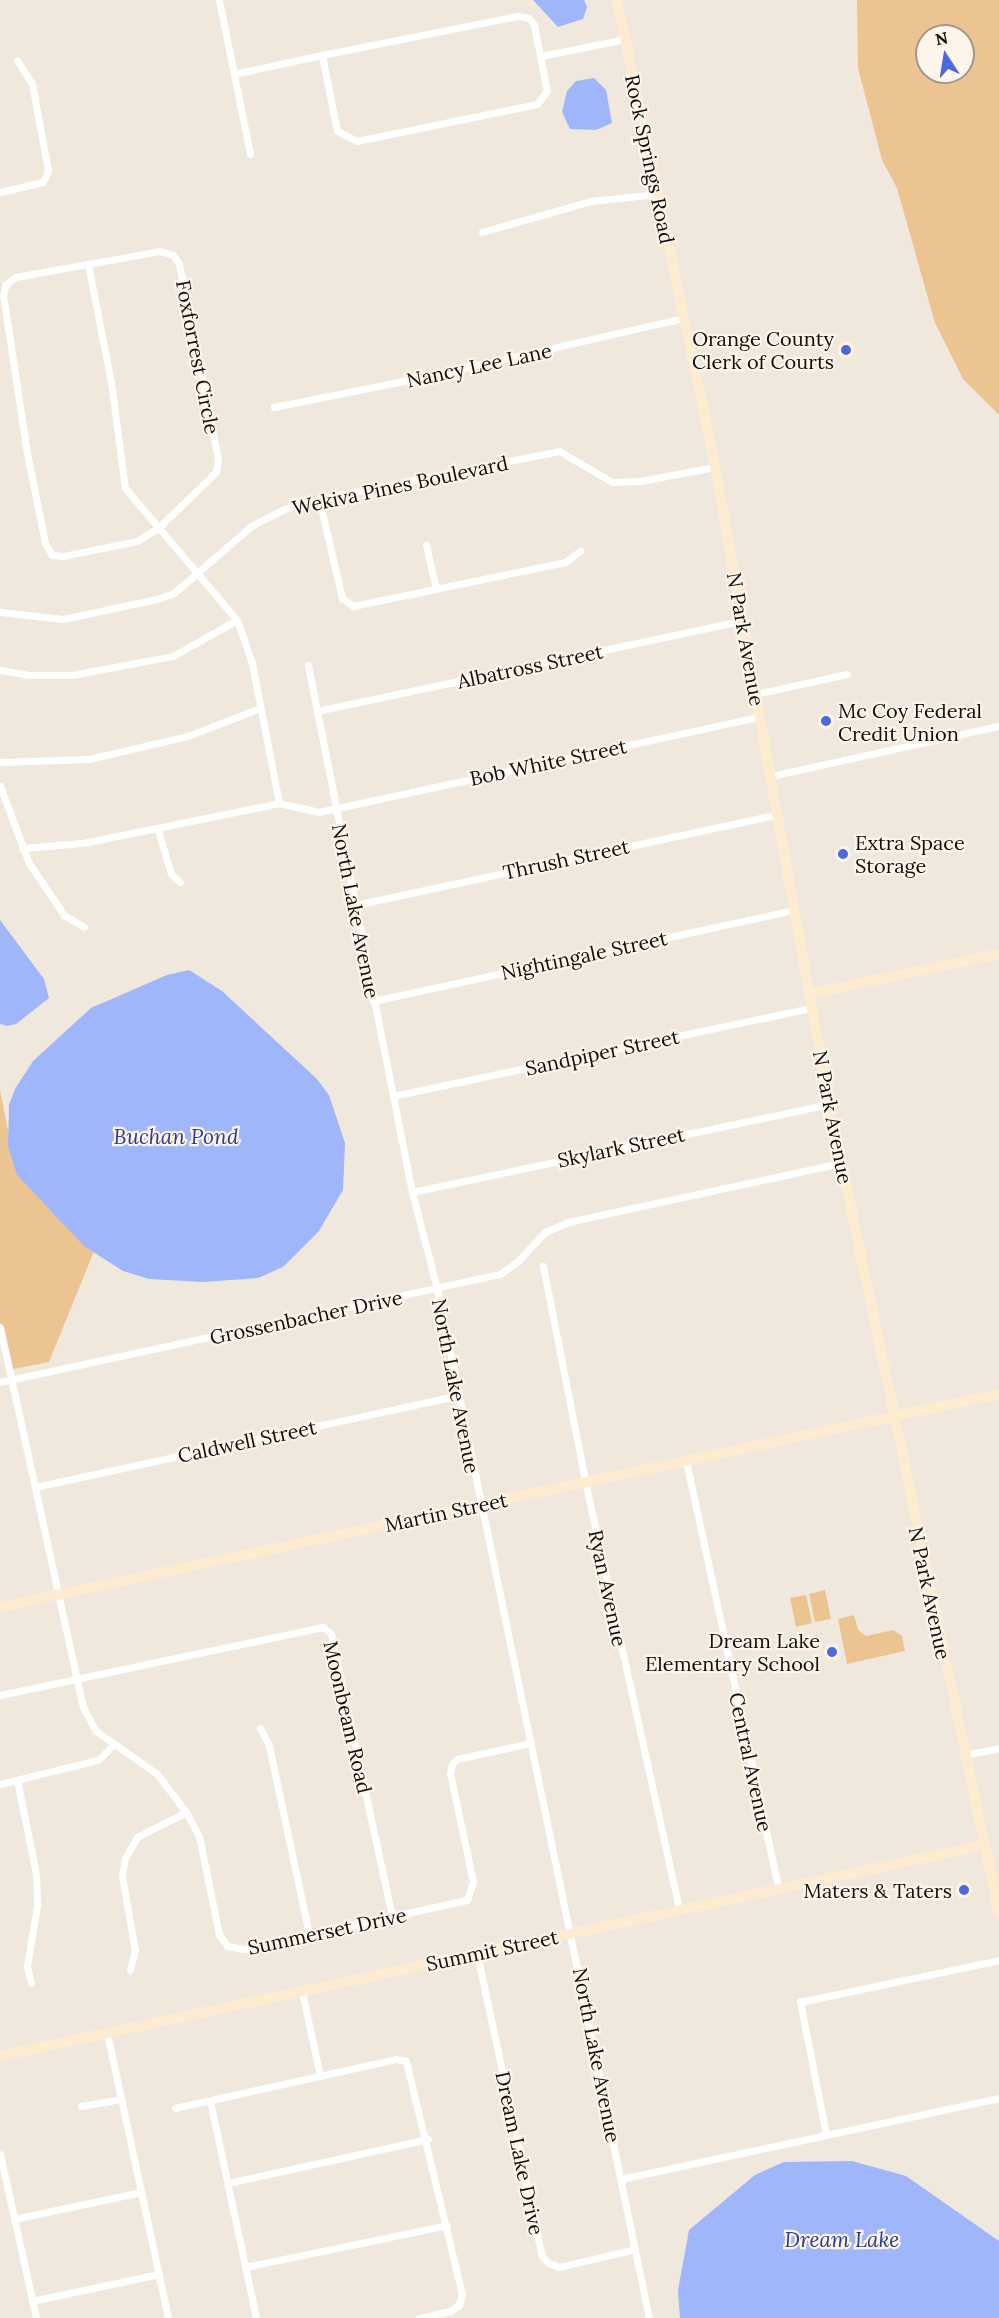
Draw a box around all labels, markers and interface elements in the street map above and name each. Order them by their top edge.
north arrow [915,24,975,84]
text: N [934,27,950,49]
street label: Rock Springs Road [620,72,680,246]
street label: Foxforrest Circle [171,278,225,436]
place label: Orange County Clerk of Courts [692,326,834,373]
street label: Nancy Lee Lane [404,338,554,392]
marker: Orange County Clerk of Courts [839,343,853,357]
street label: Wekiva Pines Boulevard [290,450,510,520]
street label: N Park Avenue [722,570,770,708]
street label: Albatross Street [455,639,605,693]
place label: Mc Coy Federal Credit Union [838,698,982,745]
marker: Mc Coy Federal Credit Union [819,714,833,728]
street label: Bob White Street [467,734,629,790]
street label: North Lake Avenue [327,822,385,1000]
place label: Extra Space Storage [855,831,965,878]
street label: Thrush Street [501,834,631,884]
marker: Extra Space Storage [836,847,850,861]
street label: Nightingale Street [499,926,669,984]
street label: Sandpiper Street [523,1024,681,1080]
street label: N Park Avenue [808,1048,858,1186]
street label: Skylark Street [555,1122,687,1172]
water label: Buchan Pond [113,1124,239,1150]
street label: Grossenbacher Drive [207,1285,405,1349]
street label: North Lake Avenue [427,1297,485,1475]
street label: Caldwell Street [176,1415,318,1467]
street label: Martin Street [382,1487,510,1537]
street label: N Park Avenue [904,1524,956,1662]
street label: Ryan Avenue [584,1527,632,1649]
place label: Dream Lake Elementary School [645,1628,820,1675]
street label: Moonbeam Road [319,1638,377,1796]
marker: Dream Lake Elementary School [825,1645,839,1659]
street label: Central Avenue [725,1690,777,1834]
place label: Maters & Taters [804,1878,952,1902]
marker: Maters & Taters [957,1883,971,1897]
street label: Summerset Drive [246,1902,408,1960]
street label: Summit Street [424,1924,560,1976]
street label: North Lake Avenue [568,1966,626,2144]
street label: Dream Lake Drive [491,2069,549,2237]
water label: Dream Lake [785,2227,899,2253]

